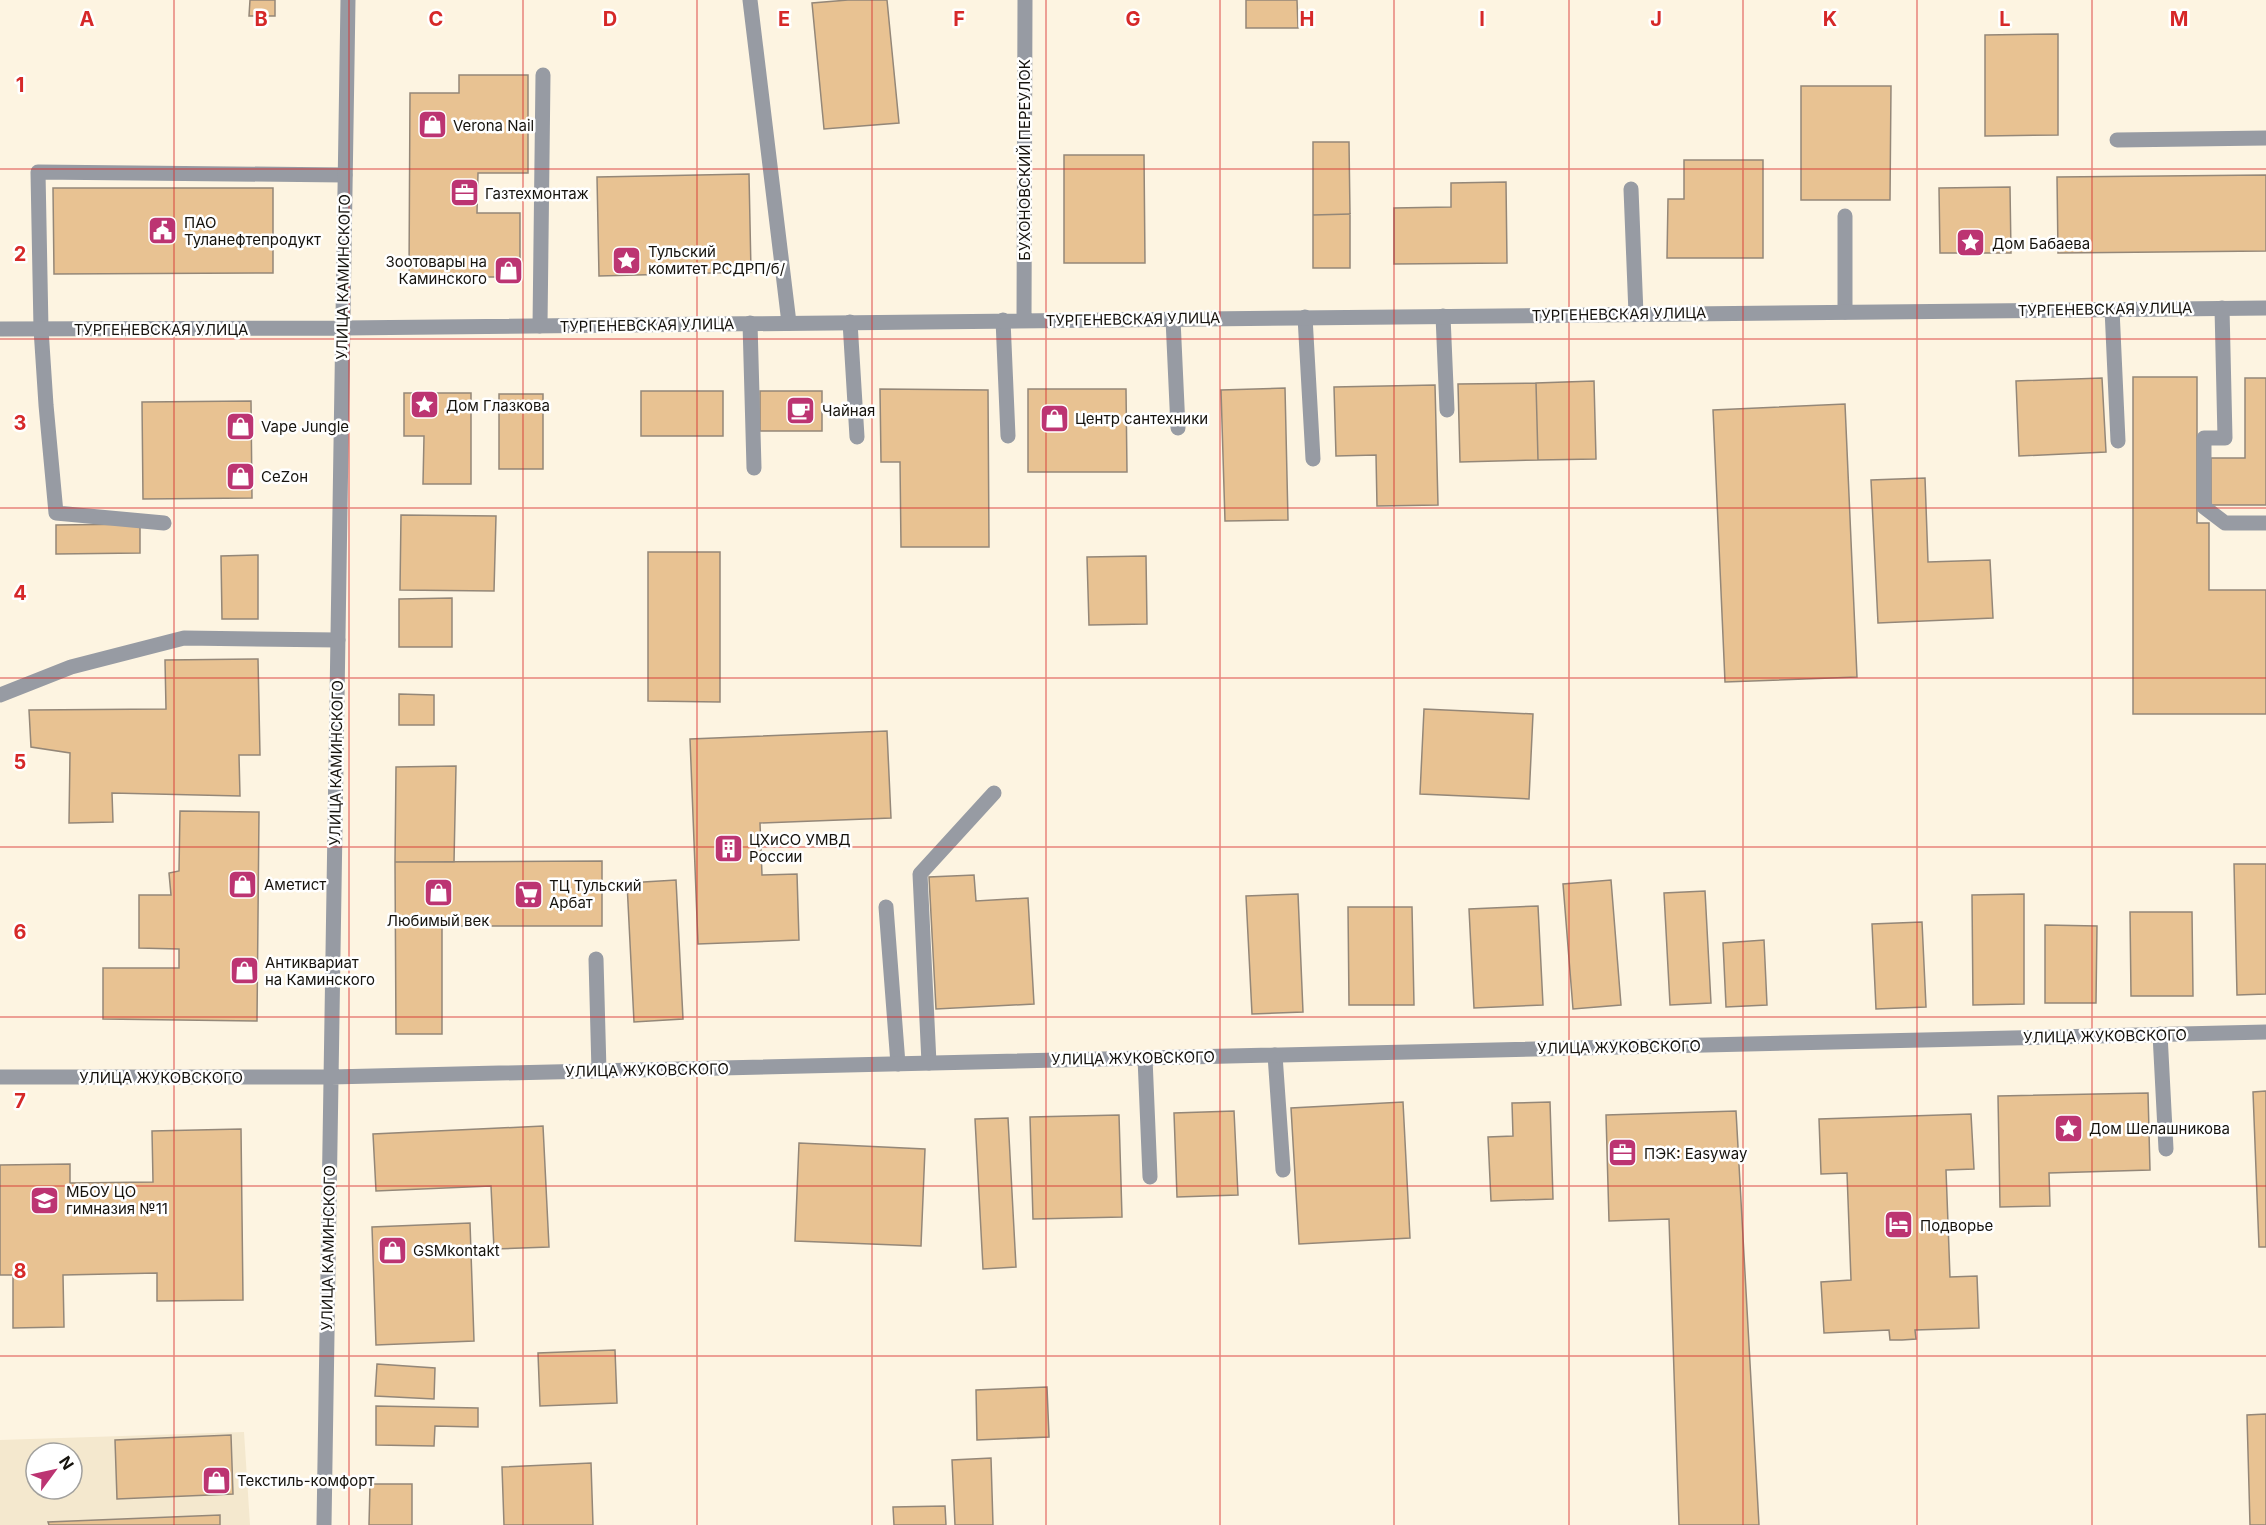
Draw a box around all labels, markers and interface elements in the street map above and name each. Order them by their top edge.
text: A [80,7,95,31]
text: B [254,7,268,31]
text: C [429,7,443,31]
text: D [603,7,617,31]
text: E [778,7,790,31]
text: F [953,7,965,31]
text: G [1125,7,1141,31]
text: H [1300,7,1314,31]
text: I [1479,7,1485,31]
text: J [1650,7,1662,31]
text: K [1823,7,1837,31]
text: L [1999,7,2011,31]
text: M [2170,7,2188,31]
street label: БУХОНОВСКИЙ ПЕРЕУЛОК [1015,59,1034,261]
text: 1 [16,73,24,97]
shop icon: Verona Nail [416,109,448,141]
place label: Verona Nail [453,116,534,135]
office icon: Газтехмонтаж [448,177,480,209]
place label: Газтехмонтаж [485,184,589,203]
street label: УЛИЦА КАМИНСКОГО [332,194,354,360]
place label: ПАО Туланефтепродукт [184,213,321,249]
public building icon: ПАО Туланефтепродукт [147,215,179,247]
place icon: Дом Бабаева [1955,227,1987,259]
place label: Дом Бабаева [1992,234,2090,253]
text: 2 [14,242,26,266]
place label: Тульский комитет РСДРП/б/ [648,242,786,278]
place icon: Тульский комитет РСДРП/б/ [611,244,643,276]
place label: Зоотовары на Каминского [385,252,487,288]
shop icon: Зоотовары на Каминского [492,254,524,286]
street label: ТУРГЕНЕВСКАЯ УЛИЦА [2017,298,2193,320]
street label: ТУРГЕНЕВСКАЯ УЛИЦА [1531,303,1707,325]
street label: ТУРГЕНЕВСКАЯ УЛИЦА [1045,308,1221,330]
street label: ТУРГЕНЕВСКАЯ УЛИЦА [559,314,735,336]
street label: ТУРГЕНЕВСКАЯ УЛИЦА [74,320,248,339]
place icon: Дом Глазкова [409,389,441,421]
cafe icon: Чайная [785,394,817,426]
place label: Дом Глазкова [446,396,550,415]
place label: Чайная [822,401,875,420]
shop icon: Центр сантехники [1038,402,1070,434]
place label: Центр сантехники [1075,409,1208,428]
shop icon: Vape Jungle [224,410,256,442]
text: 3 [14,411,26,435]
place label: Vape Jungle [261,417,349,436]
shop icon: СеZон [224,460,256,492]
place label: СеZон [261,467,308,486]
text: 4 [13,581,27,605]
street label: УЛИЦА КАМИНСКОГО [325,680,347,846]
text: 5 [14,750,26,774]
place label: ЦХиСО УМВД России [749,830,851,866]
building icon: ЦХиСО УМВД России [712,832,744,864]
shop icon: Аметист [227,868,259,900]
place label: Аметист [264,875,326,894]
place label: ТЦ Тульский Арбат [549,876,642,912]
shop icon: Любимый век [422,877,454,909]
supermarket icon: ТЦ Тульский Арбат [512,878,544,910]
place label: Любимый век [387,911,489,930]
text: 6 [14,920,27,944]
place label: Антиквариат на Каминского [265,953,375,989]
shop icon: Антиквариат на Каминского [228,955,260,987]
street label: УЛИЦА ЖУКОВСКОГО [2023,1025,2187,1047]
street label: УЛИЦА ЖУКОВСКОГО [1537,1036,1701,1058]
street label: УЛИЦА ЖУКОВСКОГО [1051,1047,1215,1069]
street label: УЛИЦА ЖУКОВСКОГО [565,1059,729,1081]
street label: УЛИЦА ЖУКОВСКОГО [79,1068,243,1087]
text: 7 [14,1089,26,1113]
place icon: Дом Шелашникова [2052,1112,2084,1144]
place label: Дом Шелашникова [2089,1119,2230,1138]
office icon: ПЭК: Easyway [1607,1137,1639,1169]
place label: ПЭК: Easyway [1644,1144,1748,1163]
street label: УЛИЦА КАМИНСКОГО [317,1165,339,1331]
place label: МБОУ ЦО гимназия №11 [66,1182,168,1218]
school or university icon: МБОУ ЦО гимназия №11 [29,1184,61,1216]
hotel icon: Подворье [1883,1209,1915,1241]
place label: Подворье [1920,1216,1993,1235]
shop icon: GSMkontakt [376,1234,408,1266]
place label: GSMkontakt [413,1241,500,1260]
text: 8 [13,1259,27,1283]
north arrow [24,1441,84,1501]
text: N [55,1452,78,1473]
shop icon: Текстиль-комфорт [200,1464,232,1496]
place label: Текстиль-комфорт [237,1471,374,1490]

